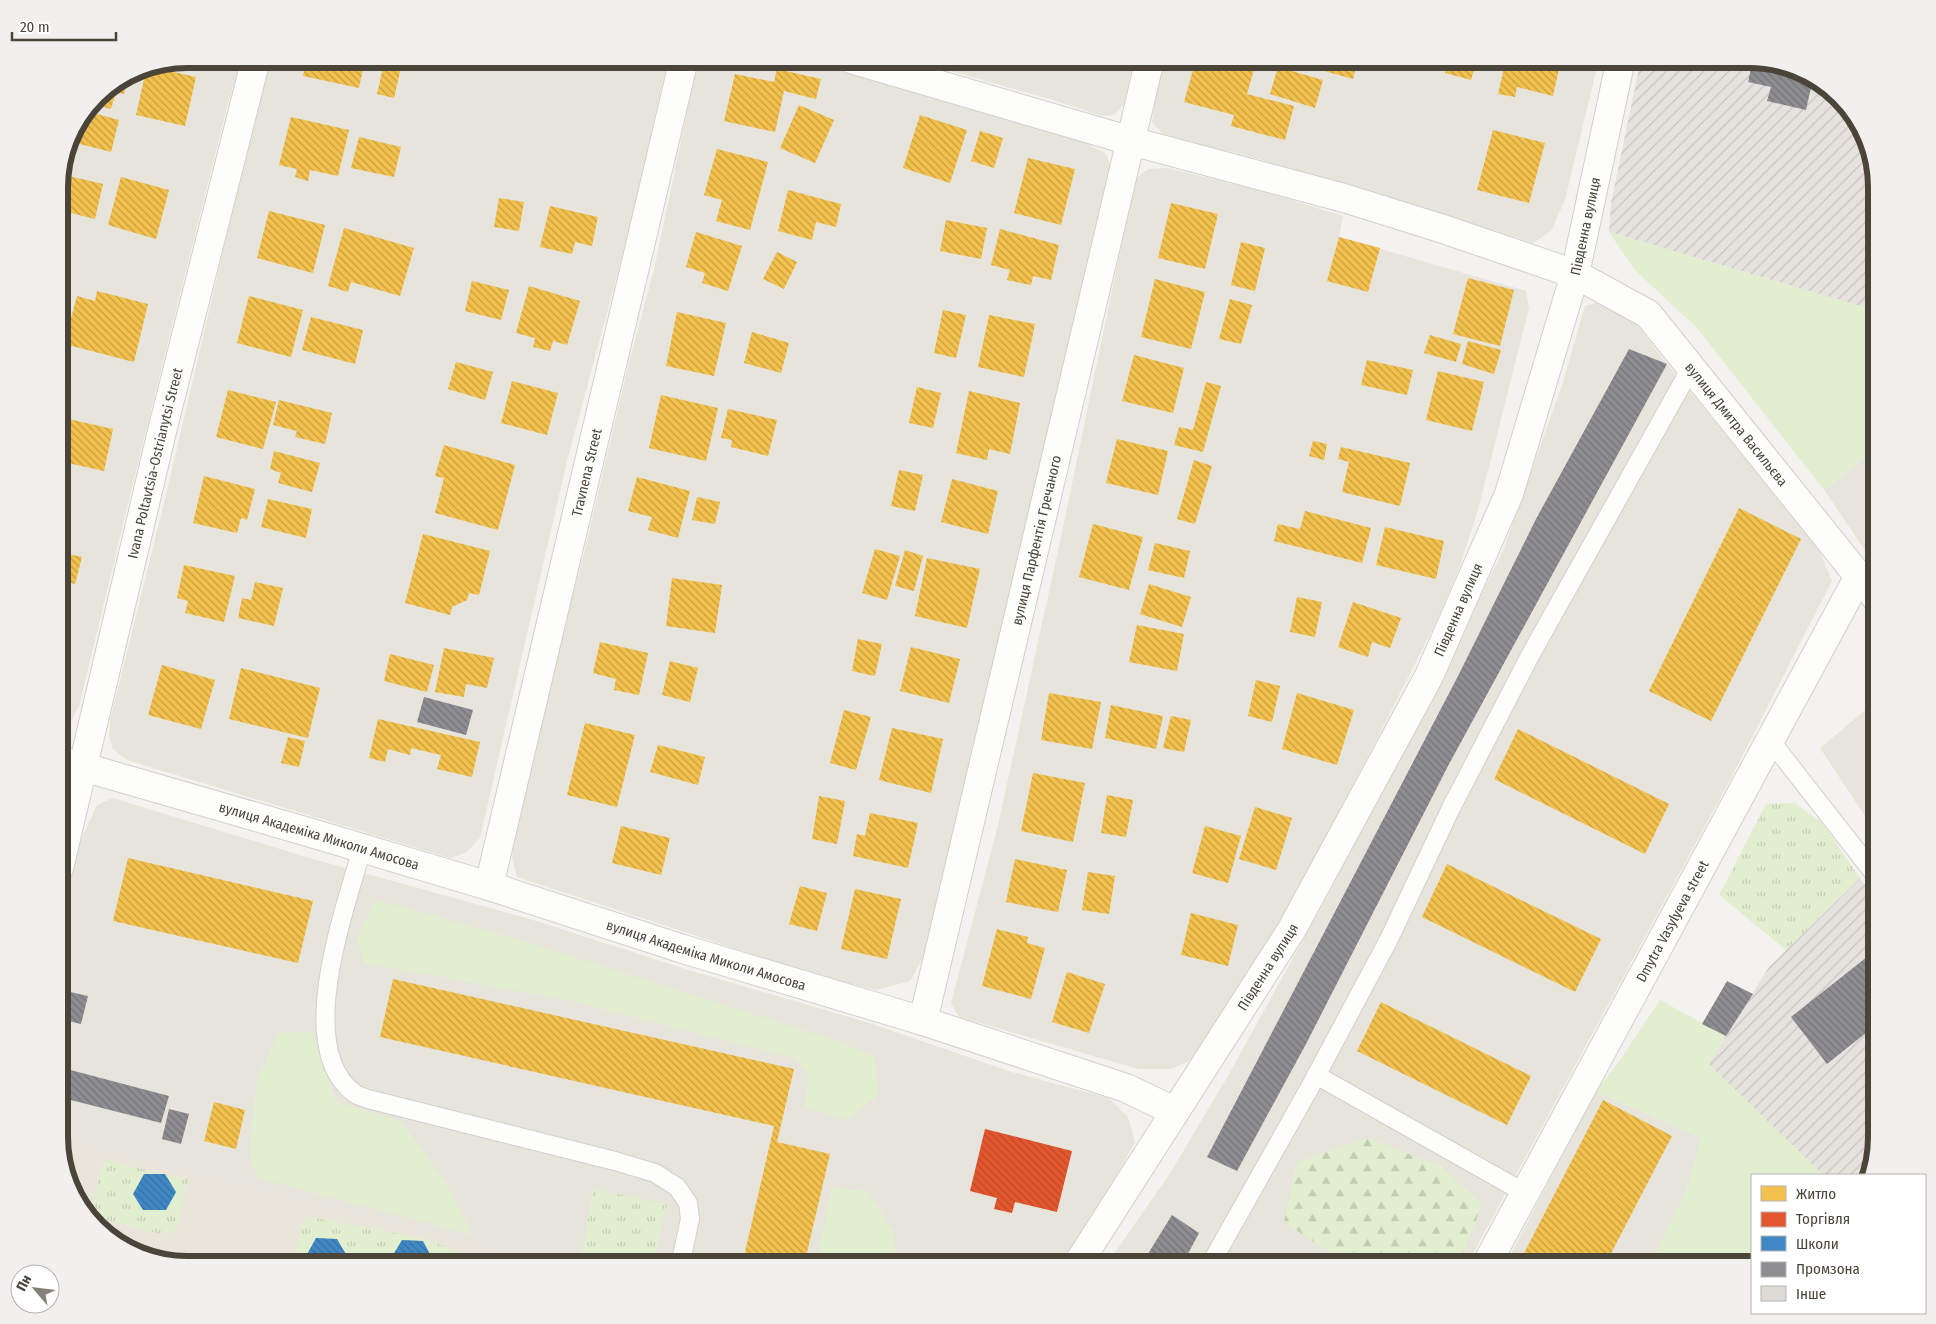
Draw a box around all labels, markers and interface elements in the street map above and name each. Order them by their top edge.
scale bar [12,10,116,42]
text: 20 m [20,18,50,36]
street label: Південна вулиця [1567,176,1604,277]
street label: вулиця Дмитра Васильєва [1681,359,1791,490]
street label: Ivana Poltavtsia-Ostrianytsi Street [124,366,187,560]
street label: Travnena Street [568,426,606,518]
street label: вулиця Парфентія Гречаного [1009,454,1065,627]
street label: Південна вулиця [1431,561,1486,659]
street label: вулиця Академіка Миколи Амосова [217,799,421,874]
street label: Dmytra Vasylyeva street [1633,857,1713,985]
street label: вулиця Академіка Миколи Амосова [604,917,808,994]
street label: Південна вулиця [1234,921,1302,1014]
legend [1751,1174,1926,1314]
text: Житло [1796,1185,1836,1203]
text: Торгівля [1796,1210,1850,1228]
text: Школи [1796,1235,1839,1253]
text: Промзона [1796,1260,1860,1278]
north arrow [10,1264,60,1314]
text: Пн [13,1272,35,1294]
text: Інше [1796,1285,1826,1303]

